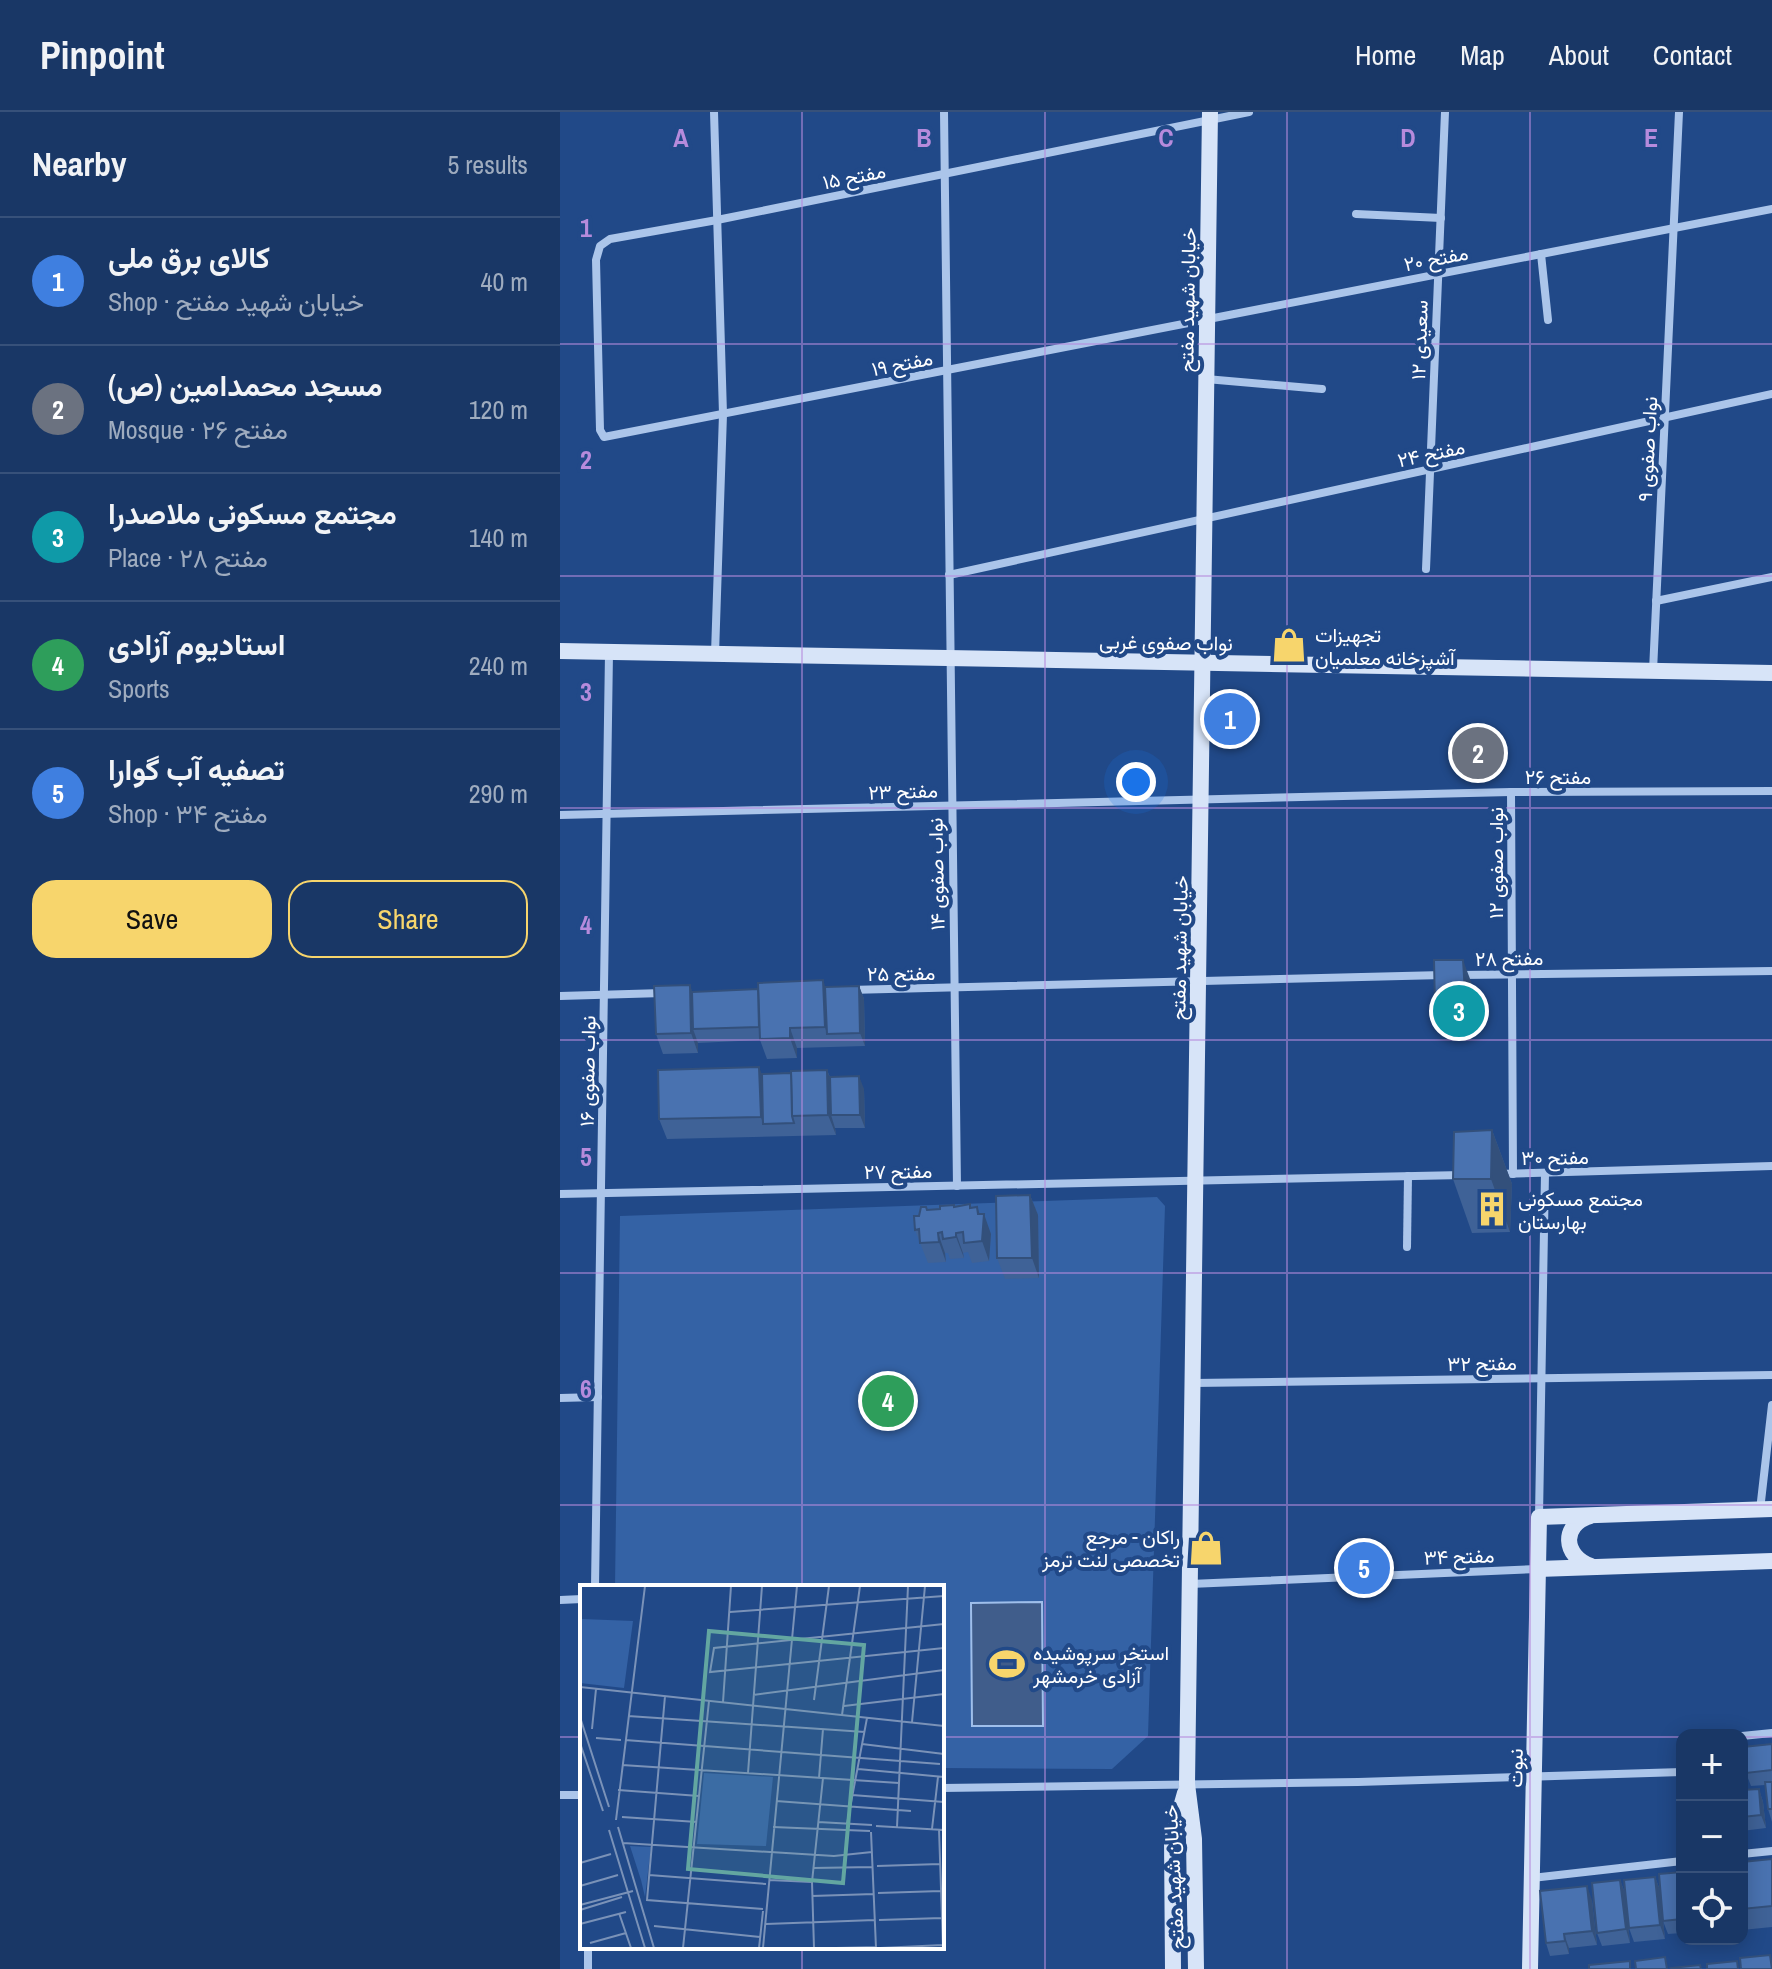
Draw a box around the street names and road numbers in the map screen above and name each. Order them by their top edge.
street label: مفتح ۱۵ [820,157,888,196]
street label: خیابان شهید مفتح [1172,227,1203,373]
street label: مفتح ۲۰ [1402,239,1471,278]
street label: سعیدی ۱۲ [1404,300,1434,380]
street label: مفتح ۱۹ [869,344,935,383]
street label: نواب صفوی ۹ [1631,396,1663,502]
street label: مفتح ۲۴ [1395,433,1467,474]
street label: نواب صفوی غربی [1099,627,1233,657]
street label: مفتح ۲۶ [1525,763,1591,791]
street label: مفتح ۲۳ [868,776,938,807]
street label: نواب صفوی ۱۲ [1482,807,1509,919]
street label: نواب صفوی ۱۴ [922,817,950,931]
street label: خیابان شهید مفتح [1164,875,1195,1021]
street label: مفتح ۲۸ [1475,944,1543,973]
street label: مفتح ۲۵ [867,959,935,988]
street label: نواب صفوی ۱۶ [573,1015,601,1127]
street label: مفتح ۳۰ [1521,1143,1589,1172]
street label: مفتح ۲۷ [864,1157,932,1186]
street label: مفتح ۳۲ [1447,1349,1517,1378]
street label: مفتح ۳۴ [1423,1541,1495,1572]
street label: نبوت [1501,1748,1529,1788]
street label: خیابان شهید مفتح [1156,1804,1191,1950]

